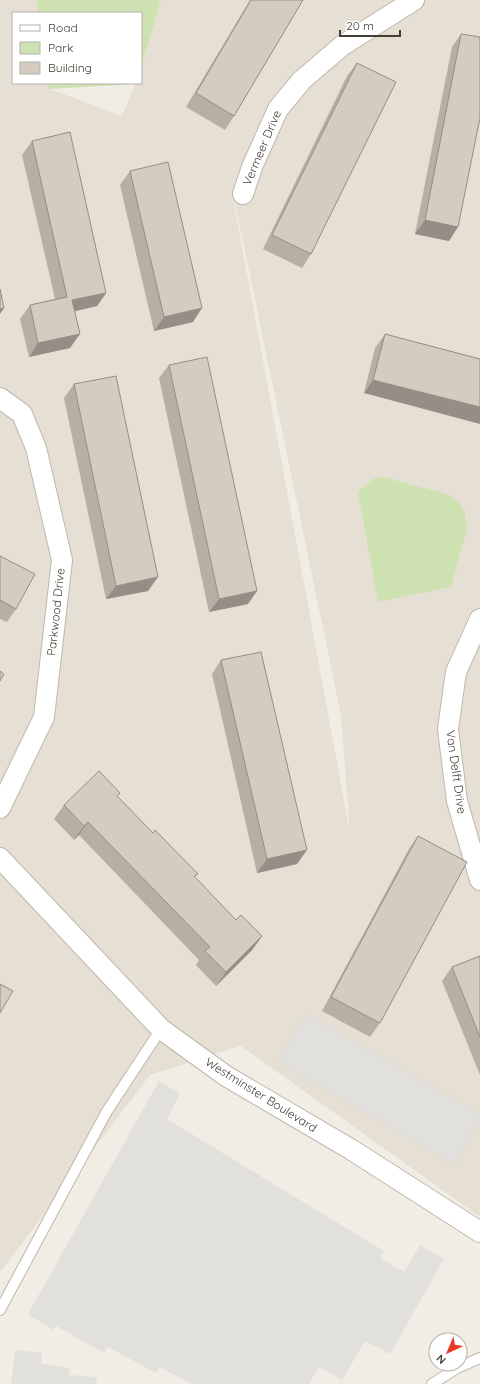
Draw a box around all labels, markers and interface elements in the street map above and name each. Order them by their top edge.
legend [12,12,142,84]
scale bar [340,12,400,38]
text: 20 m [346,18,374,33]
text: Road [48,20,78,35]
text: Park [48,40,73,55]
text: Building [48,60,92,75]
street label: Vermeer Drive [239,108,284,188]
street label: Parkwood Drive [43,567,68,657]
street label: Van Delft Drive [443,729,470,815]
street label: Westminster Boulevard [203,1054,320,1135]
north arrow [428,1332,468,1372]
text: N [433,1351,449,1367]

